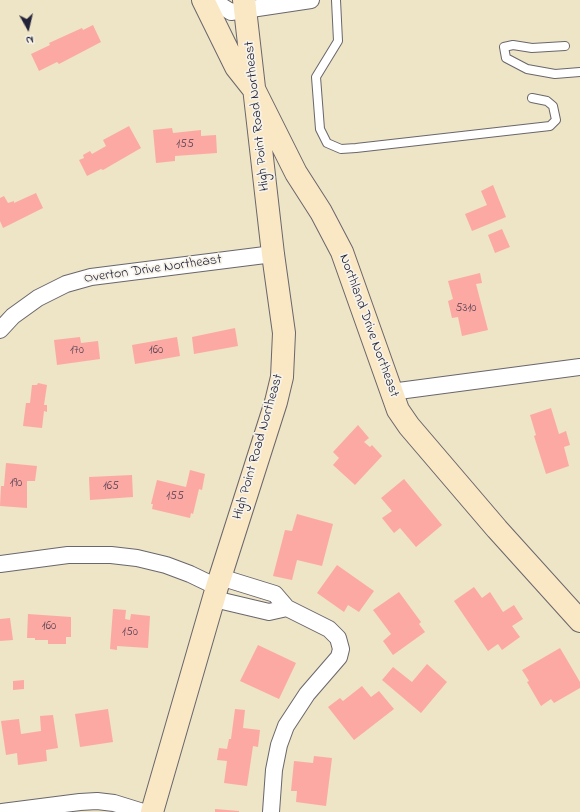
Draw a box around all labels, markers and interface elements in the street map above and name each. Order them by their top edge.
north arrow [8,8,48,48]
text: N [25,31,34,48]
street label: High Point Road Northeast [242,40,274,192]
house number: 155 [176,138,194,152]
street label: Overton Drive Northeast [83,252,223,288]
street label: Northland Drive Northeast [334,252,402,400]
house number: 5310 [456,302,476,316]
house number: 170 [70,344,84,358]
house number: 160 [149,344,163,358]
street label: High Point Road Northeast [230,372,288,522]
house number: 190 [10,477,22,491]
house number: 165 [103,480,119,494]
house number: 155 [166,490,184,504]
house number: 160 [42,620,56,634]
house number: 150 [122,626,138,640]

